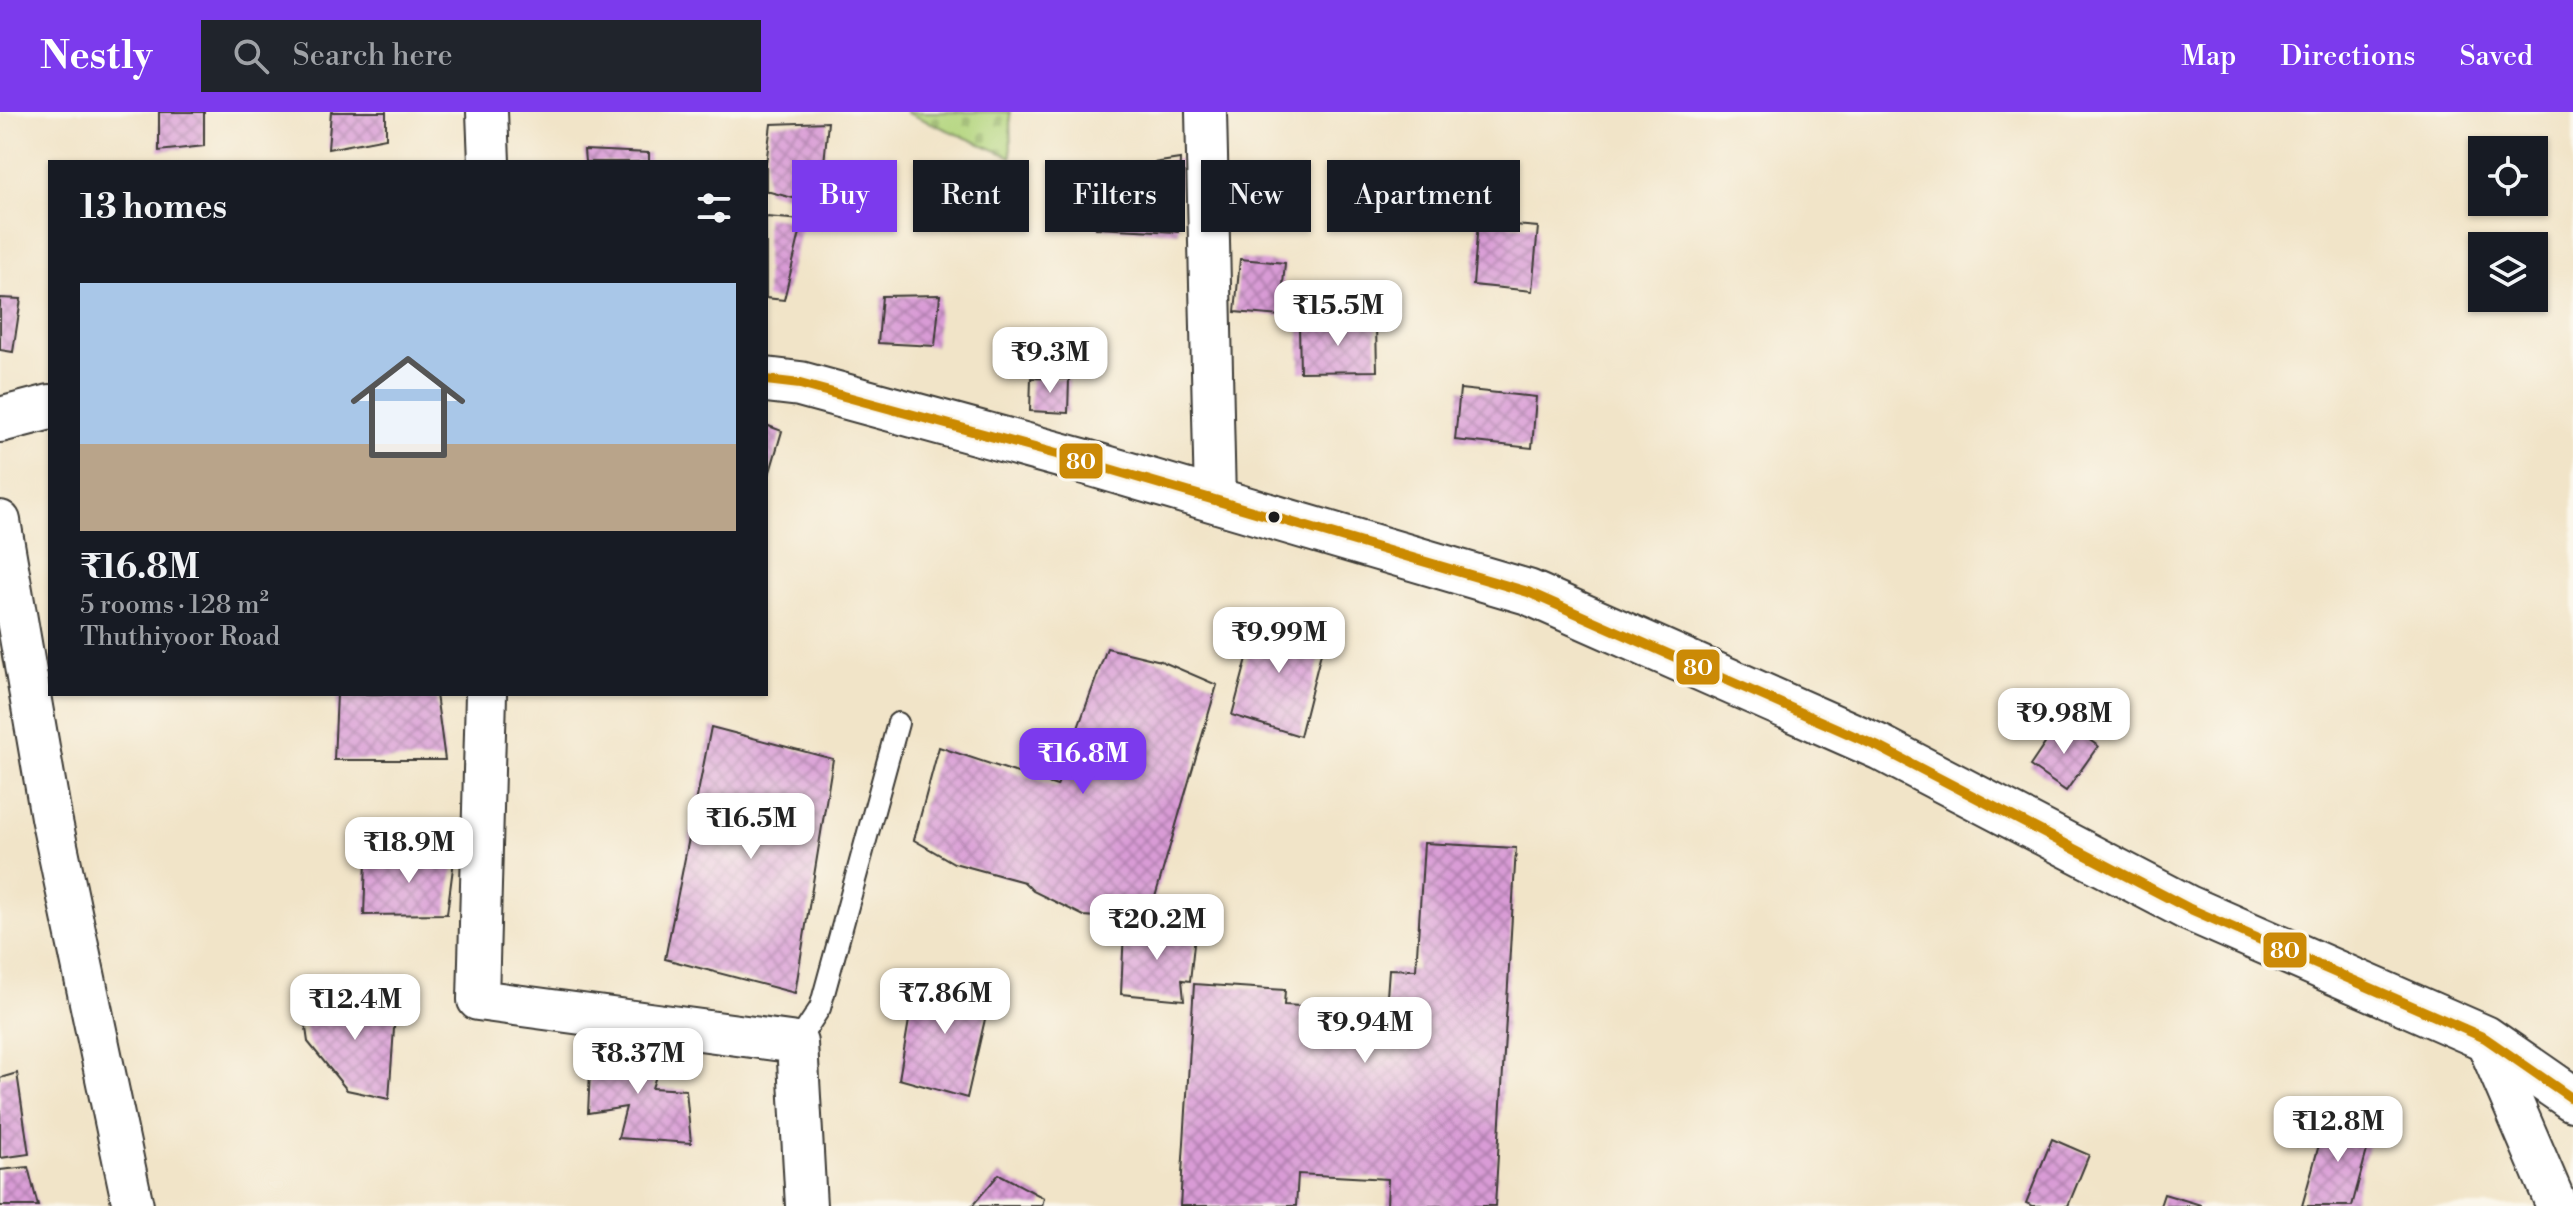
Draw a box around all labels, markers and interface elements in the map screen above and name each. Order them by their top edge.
search box [201,20,761,92]
text: Nestly [40,33,153,80]
icon: search [229,34,273,78]
text: Search here [293,37,453,75]
text: Map [2181,39,2236,74]
text: Directions [2280,39,2415,74]
text: Saved [2459,39,2533,74]
map controls [2468,136,2548,312]
button: locate [2468,136,2548,216]
chip: Buy [792,160,897,232]
chip: Rent [913,160,1029,232]
chip: Filters [1045,160,1185,232]
chip: New [1201,160,1311,232]
chip: Apartment [1327,160,1520,232]
icon: filters [692,186,736,230]
text: 13 homes [80,187,227,229]
button: layers [2468,232,2548,312]
pin: ₹15.5M [1273,280,1403,348]
text: ₹15.5M [1292,290,1384,322]
pin: ₹9.3M [994,327,1106,395]
icon: home [336,335,480,479]
text: ₹9.3M [1011,337,1089,369]
line badge: 80 [1058,442,1104,480]
text: 80 [1066,449,1096,476]
unlabelled marker [1266,509,1282,525]
text: ₹16.8M [80,547,200,589]
text: 5 rooms · 128 m² [80,589,269,621]
pin: ₹9.99M [1214,607,1344,675]
text: ₹9.99M [1231,617,1327,649]
text: Thuthiyoor Road [80,621,280,653]
line badge: 80 [1675,648,1721,686]
text: 80 [1683,655,1713,682]
pin: ₹9.98M [1999,688,2129,756]
text: ₹9.98M [2016,698,2112,730]
pin: ₹16.8M [1018,728,1148,796]
text: ₹16.8M [1037,738,1129,770]
pin: ₹16.5M [686,793,816,861]
text: ₹16.5M [706,803,796,835]
pin: ₹18.9M [344,817,474,885]
text: ₹18.9M [363,827,455,859]
pin: ₹20.2M [1092,894,1222,962]
text: ₹20.2M [1108,904,1206,936]
line badge: 80 [2262,931,2308,969]
text: 80 [2270,938,2300,965]
pin: ₹7.86M [880,968,1010,1036]
pin: ₹12.4M [290,974,420,1042]
text: ₹7.86M [898,978,992,1010]
text: ₹12.4M [308,984,402,1016]
pin: ₹9.94M [1300,997,1430,1065]
text: ₹9.94M [1317,1007,1413,1039]
pin: ₹8.37M [573,1028,703,1096]
text: ₹8.37M [591,1038,685,1070]
pin: ₹12.8M [2273,1096,2403,1164]
text: ₹12.8M [2292,1106,2384,1138]

